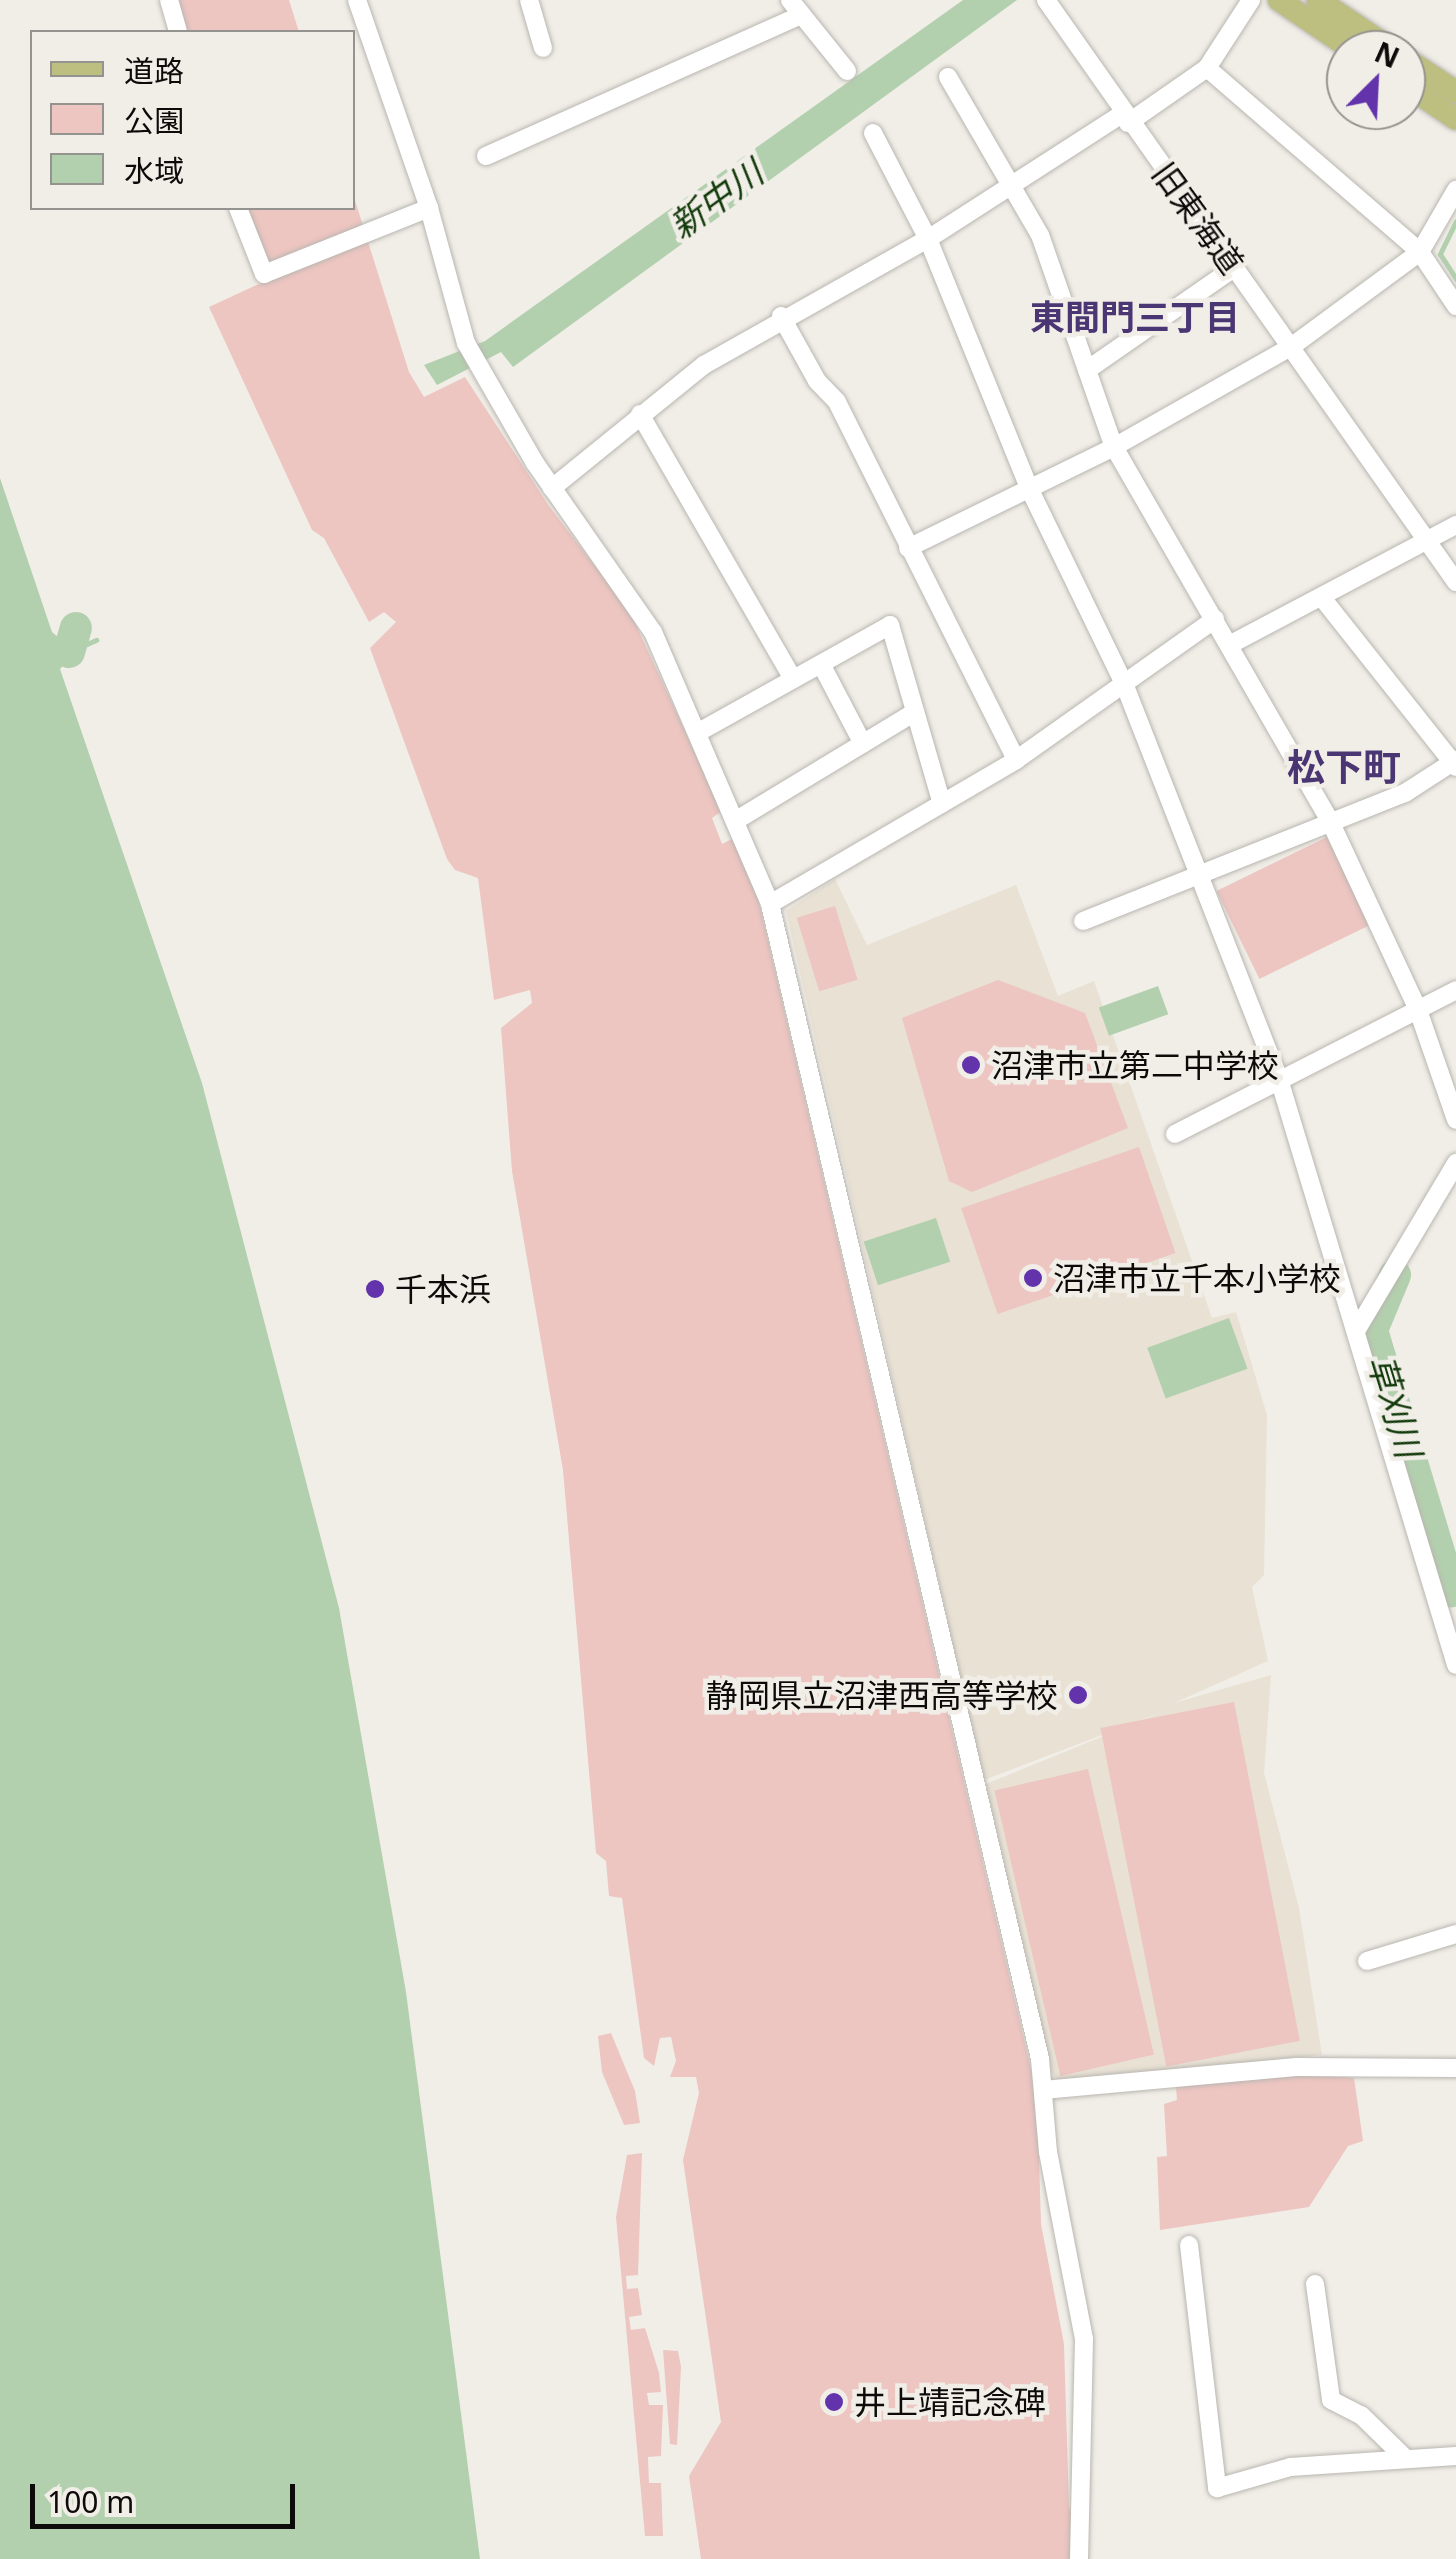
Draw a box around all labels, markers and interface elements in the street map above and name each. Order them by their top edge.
legend [30,30,355,210]
north arrow [1326,30,1426,130]
text: N [1369,32,1406,76]
text: 道路 [124,50,184,91]
text: 公園 [124,100,184,141]
text: 水域 [124,150,184,191]
water label: 新中川 [661,151,771,247]
street label: 旧東海道 [1145,155,1251,281]
district label: 東間門三丁目 [1030,296,1240,338]
district label: 松下町 [1287,744,1401,790]
place label: 沼津市立第二中学校 [991,1046,1279,1084]
marker: 沼津市立第二中学校 [960,1054,982,1076]
place label: 沼津市立千本小学校 [1053,1259,1341,1297]
marker: 沼津市立千本小学校 [1022,1267,1044,1289]
place label: 千本浜 [395,1270,491,1308]
marker: 千本浜 [364,1278,386,1300]
water label: 草刈川 [1360,1350,1430,1462]
place label: 静岡県立沼津西高等学校 [706,1676,1058,1714]
marker: 静岡県立沼津西高等学校 [1067,1684,1089,1706]
place label: 井上靖記念碑 [854,2383,1046,2421]
marker: 井上靖記念碑 [823,2391,845,2413]
scale bar [35,2464,300,2526]
text: 100 m [47,2481,134,2522]

